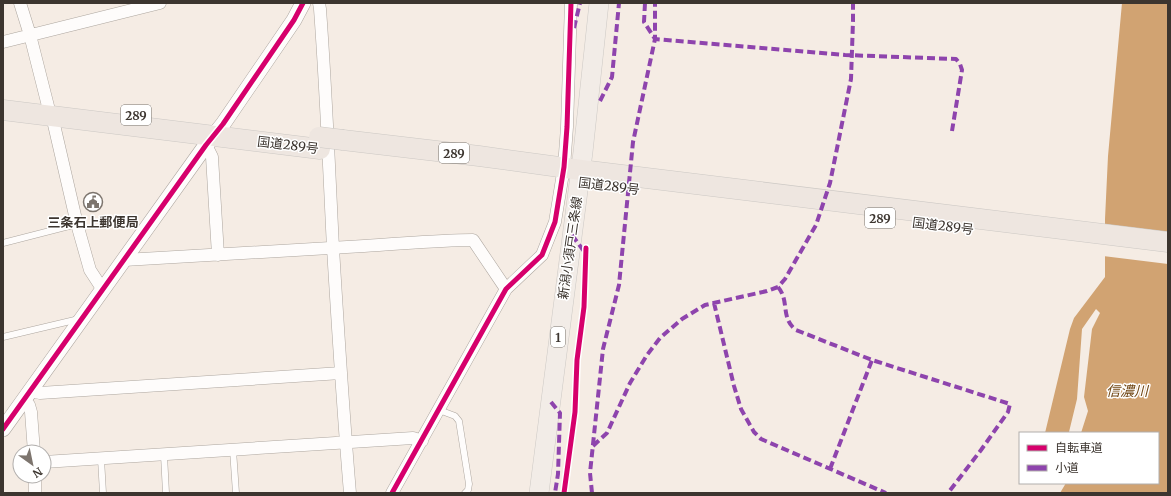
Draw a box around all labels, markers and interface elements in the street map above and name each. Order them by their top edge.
road number: 289 [121,105,151,125]
street label: 国道289号 [256,133,320,157]
road number: 289 [439,143,469,163]
street label: 国道289号 [577,174,641,198]
public building icon: 三条石上郵便局 [82,191,104,213]
street label: 新潟小須戸三条線 [554,195,586,301]
road number: 289 [865,208,895,228]
place label: 三条石上郵便局 [47,214,139,231]
street label: 国道289号 [911,214,975,238]
road number: 1 [551,327,565,347]
water label: 信濃川 [1106,382,1150,400]
legend [1019,432,1159,484]
text: 自転車道 [1055,440,1103,455]
north arrow [12,444,52,484]
text: 小道 [1055,460,1079,475]
text: N [30,464,45,481]

